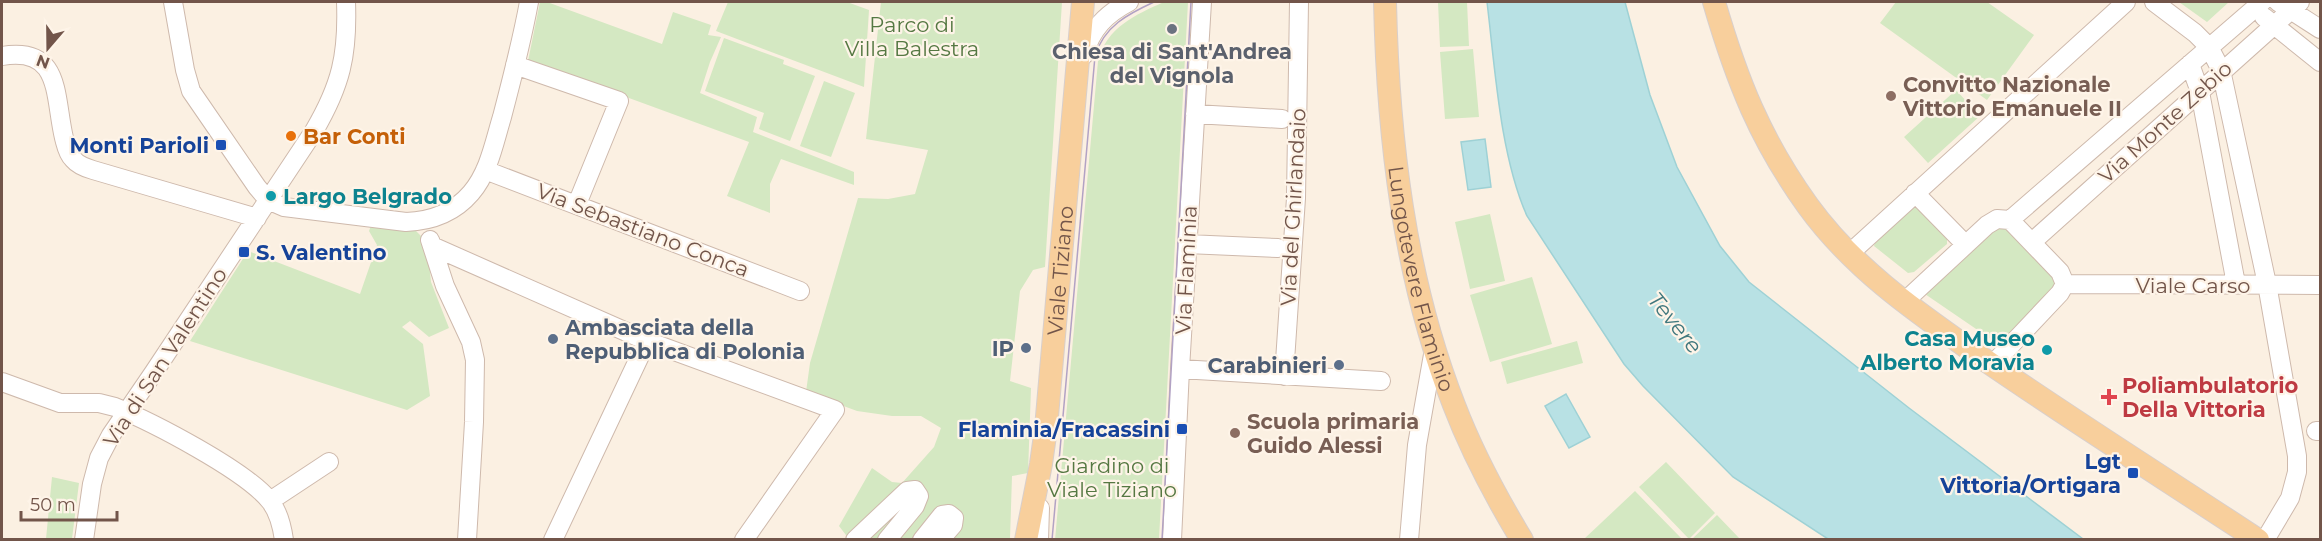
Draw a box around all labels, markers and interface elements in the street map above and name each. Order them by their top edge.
park label: Parco di Villa Balestra [845,12,979,61]
north arrow [18,18,78,78]
marker: Chiesa di Sant'Andrea del Vignola [1165,22,1179,36]
place label: Chiesa di Sant'Andrea del Vignola [1052,39,1292,88]
text: N [34,50,52,73]
street label: Via Monte Zebio [2093,56,2237,188]
place label: Convitto Nazionale Vittorio Emanuele II [1902,72,2122,121]
marker: Convitto Nazionale Vittorio Emanuele II [1884,89,1898,103]
street label: Via del Ghirlandaio [1275,108,1311,306]
place label: Bar Conti [303,124,406,149]
marker: Bar Conti [284,129,298,143]
place label: Monti Parioli [70,133,209,158]
marker: Monti Parioli [214,138,228,152]
street label: Lungotevere Flaminio [1384,164,1460,395]
street label: Via Sebastiano Conca [533,178,753,282]
place label: Largo Belgrado [283,184,452,209]
marker: Largo Belgrado [264,189,278,203]
street label: Viale Tiziano [1042,205,1078,336]
street label: Via Flaminia [1170,205,1202,335]
place label: S. Valentino [256,240,387,265]
marker: S. Valentino [237,245,251,259]
street label: Via di San Valentino [98,263,232,451]
street label: Viale Carso [2135,273,2251,298]
water label: Tevere [1642,287,1708,359]
place label: Ambasciata della Repubblica di Polonia [564,315,805,364]
place label: Casa Museo Alberto Moravia [1859,326,2035,375]
marker: Ambasciata della Repubblica di Polonia [546,332,560,346]
place label: IP [992,336,1014,361]
marker: IP [1019,341,1033,355]
marker: Casa Museo Alberto Moravia [2040,343,2054,357]
place label: Carabinieri [1208,353,1327,378]
marker: Carabinieri [1332,358,1346,372]
place label: Poliambulatorio Della Vittoria [2122,373,2299,422]
marker: Poliambulatorio Della Vittoria [2100,388,2118,406]
place label: Scuola primaria Guido Alessi [1247,409,1419,458]
place label: Flaminia/Fracassini [958,417,1170,442]
marker: Flaminia/Fracassini [1175,422,1189,436]
marker: Scuola primaria Guido Alessi [1228,426,1242,440]
place label: Lgt Vittoria/Ortigara [1939,449,2121,498]
park label: Giardino di Viale Tiziano [1047,453,1177,502]
marker: Lgt Vittoria/Ortigara [2126,466,2140,480]
scale bar [21,484,117,522]
text: 50 m [30,494,76,516]

